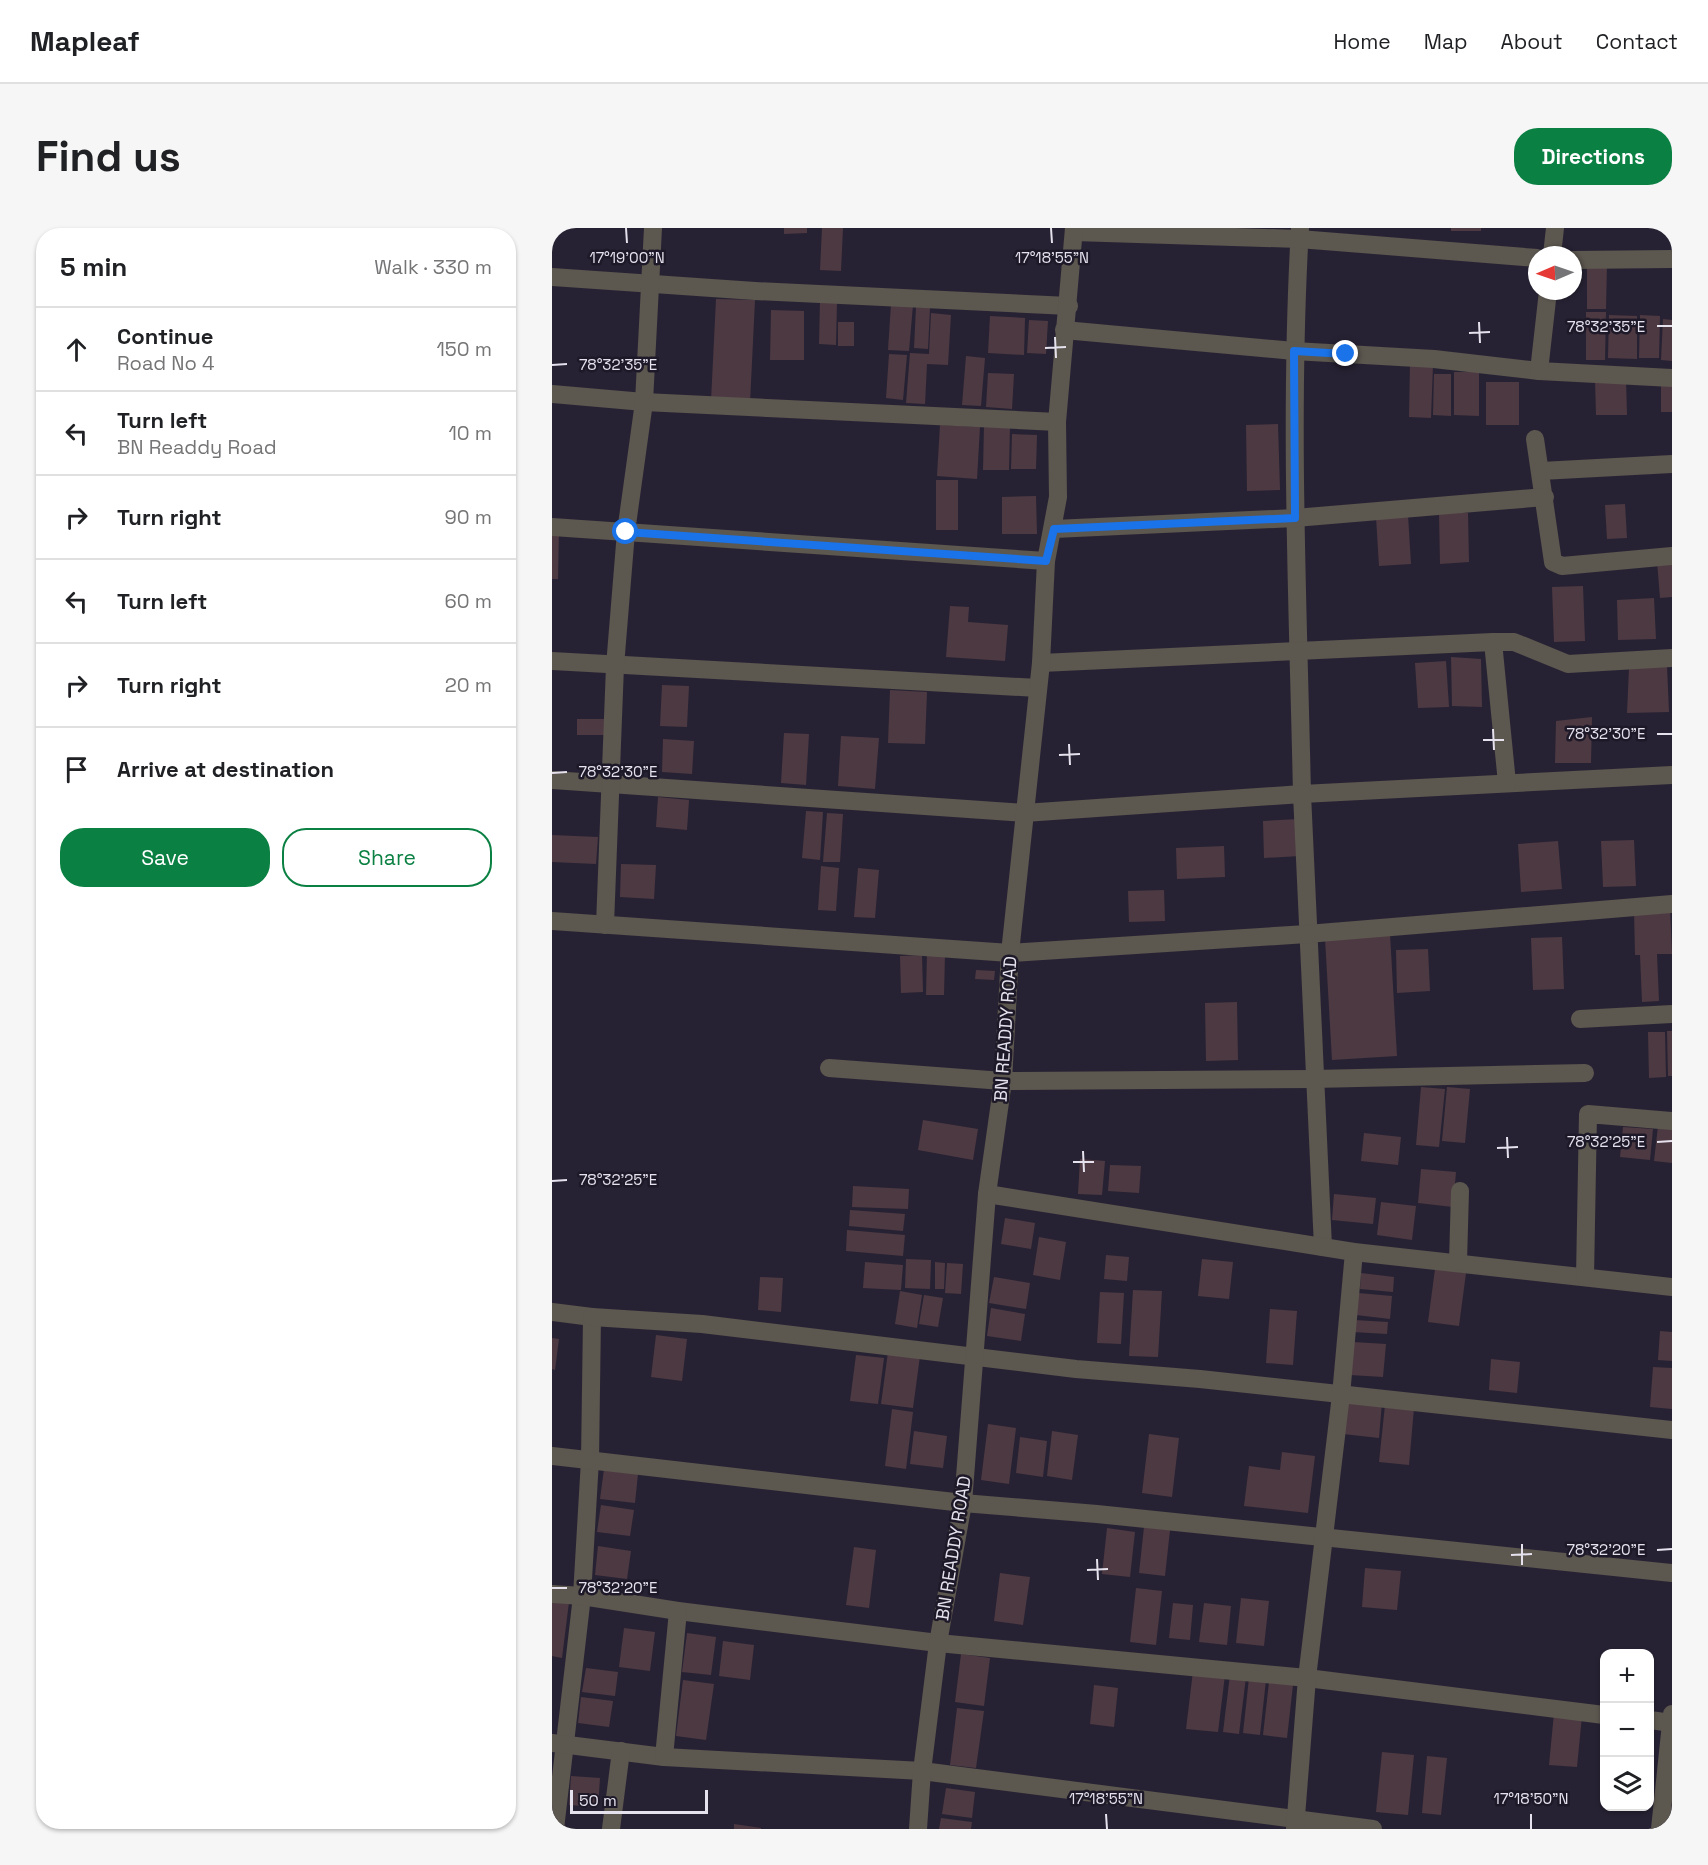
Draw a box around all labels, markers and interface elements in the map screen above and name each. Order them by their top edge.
text: Mapleaf [30,23,140,59]
text: Home [1333,28,1391,55]
text: Map [1424,28,1468,55]
text: About [1501,28,1563,55]
text: Contact [1596,28,1678,55]
button: Directions [1514,128,1672,185]
text: Find us [36,130,181,183]
north arrow [1528,246,1582,300]
text: 17°19'00"N [589,248,665,267]
text: 17°18'55"N [1015,248,1089,267]
text: 5 min [60,250,127,284]
text: Walk · 330 m [374,254,492,280]
text: 78°32'35"E [1567,317,1645,336]
text: Continue [117,322,213,350]
icon: ahead [60,333,93,366]
text: 150 m [437,336,492,362]
route end [1332,340,1358,366]
text: Road No 4 [117,350,215,376]
text: 78°32'35"E [579,355,657,374]
text: Turn left [117,406,207,434]
icon: left [60,417,93,450]
text: 10 m [448,420,492,446]
text: BN Readdy Road [117,434,277,460]
icon: right [60,501,93,534]
text: Turn right [117,503,222,531]
text: 90 m [445,504,492,530]
route start [612,518,638,544]
icon: left [60,585,93,618]
text: Turn left [117,587,207,615]
text: 60 m [445,588,492,614]
icon: right [60,669,93,702]
text: Turn right [117,671,222,699]
text: 20 m [445,672,492,698]
text: 78°32'30"E [1567,724,1645,743]
icon: arrive [60,753,93,786]
text: Arrive at destination [117,755,334,783]
text: 78°32'30"E [579,762,657,781]
button: Save [60,828,270,887]
button: Share [282,828,492,887]
street label: BN READDY ROAD [988,955,1022,1103]
text: 78°32'25"E [1567,1132,1645,1151]
text: 78°32'25"E [579,1170,657,1189]
street label: BN READDY ROAD [930,1474,976,1622]
text: 78°32'20"E [1567,1540,1645,1559]
text: 78°32'20"E [579,1578,657,1597]
map controls [1600,1649,1654,1811]
button: + [1600,1649,1654,1703]
button: − [1600,1703,1654,1757]
button: layers [1600,1757,1654,1811]
scale bar [570,1787,708,1814]
text: 17°18'55"N [1069,1789,1143,1808]
text: 17°18'50"N [1494,1789,1568,1808]
text: 50 m [579,1790,617,1811]

